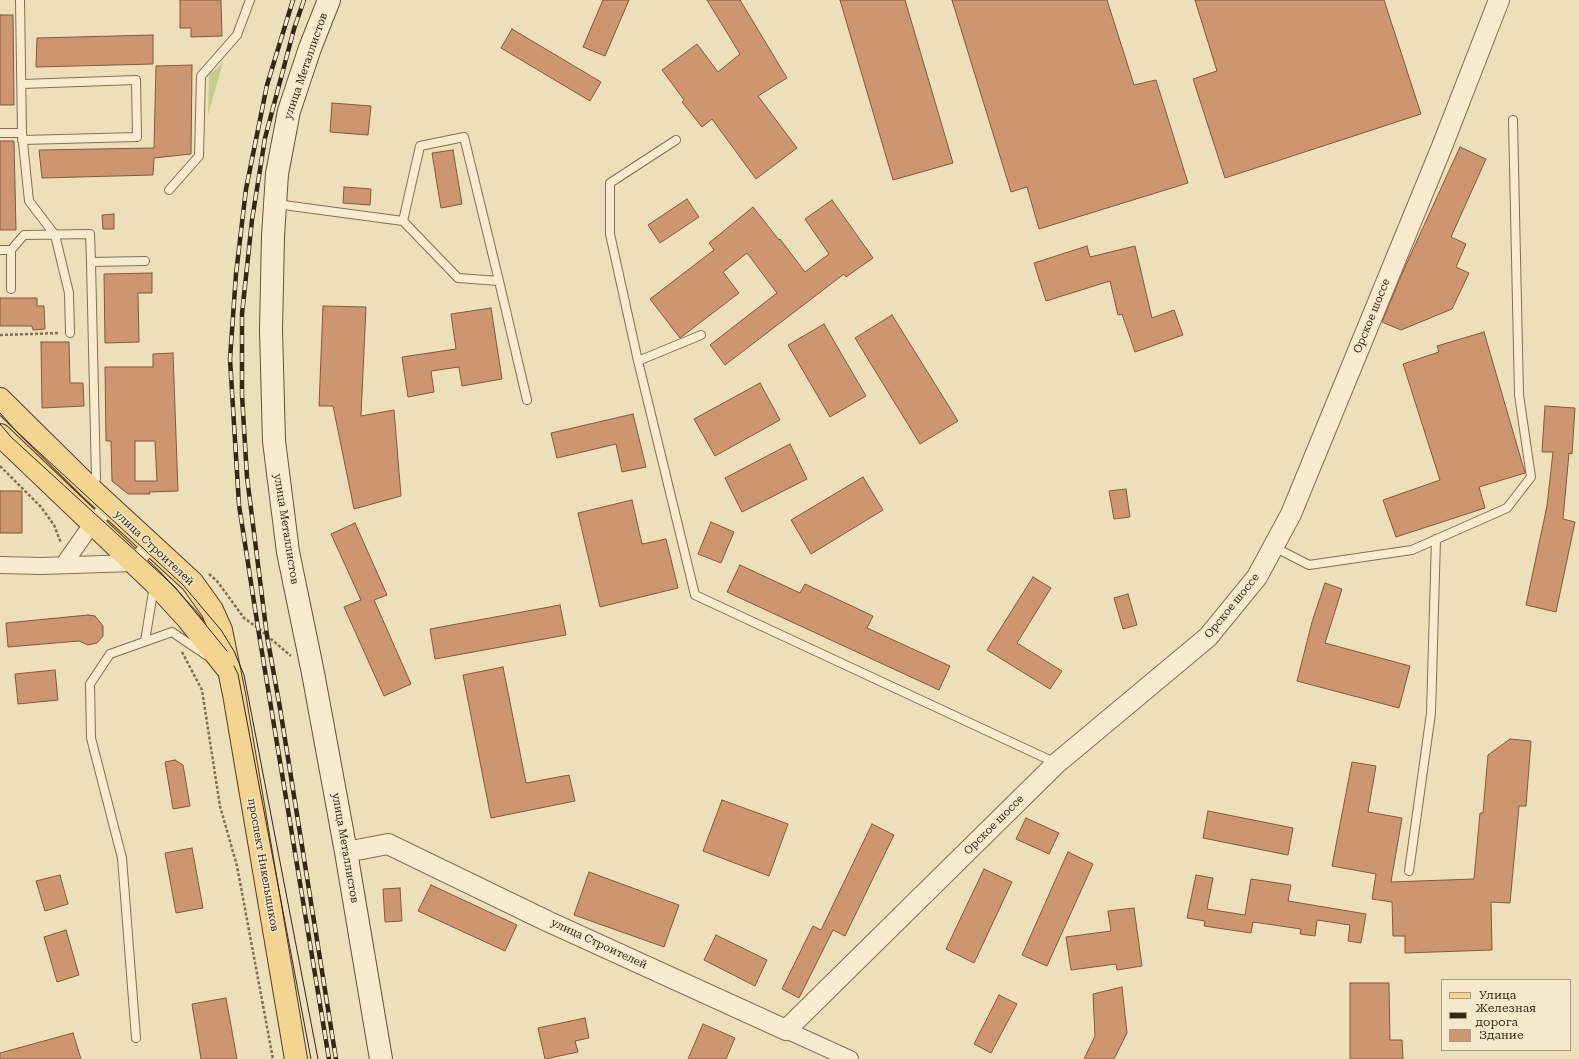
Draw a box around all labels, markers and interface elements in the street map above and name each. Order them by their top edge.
street label: улица Металлистов [282,11,330,121]
street label: Орское шоссе [1351,277,1393,355]
street label: улица Металлистов [271,473,301,585]
street label: улица Строителей [111,508,197,588]
street label: Орское шоссе [1202,571,1262,641]
street label: улица Металлистов [329,792,361,904]
street label: Орское шоссе [961,792,1027,858]
street label: проспект Никельщиков [245,797,281,933]
street label: улица Строителей [549,916,649,972]
legend [1441,979,1571,1051]
text: Улица [1479,988,1516,1002]
text: Железная дорога [1475,1001,1536,1029]
text: Здание [1479,1028,1523,1042]

